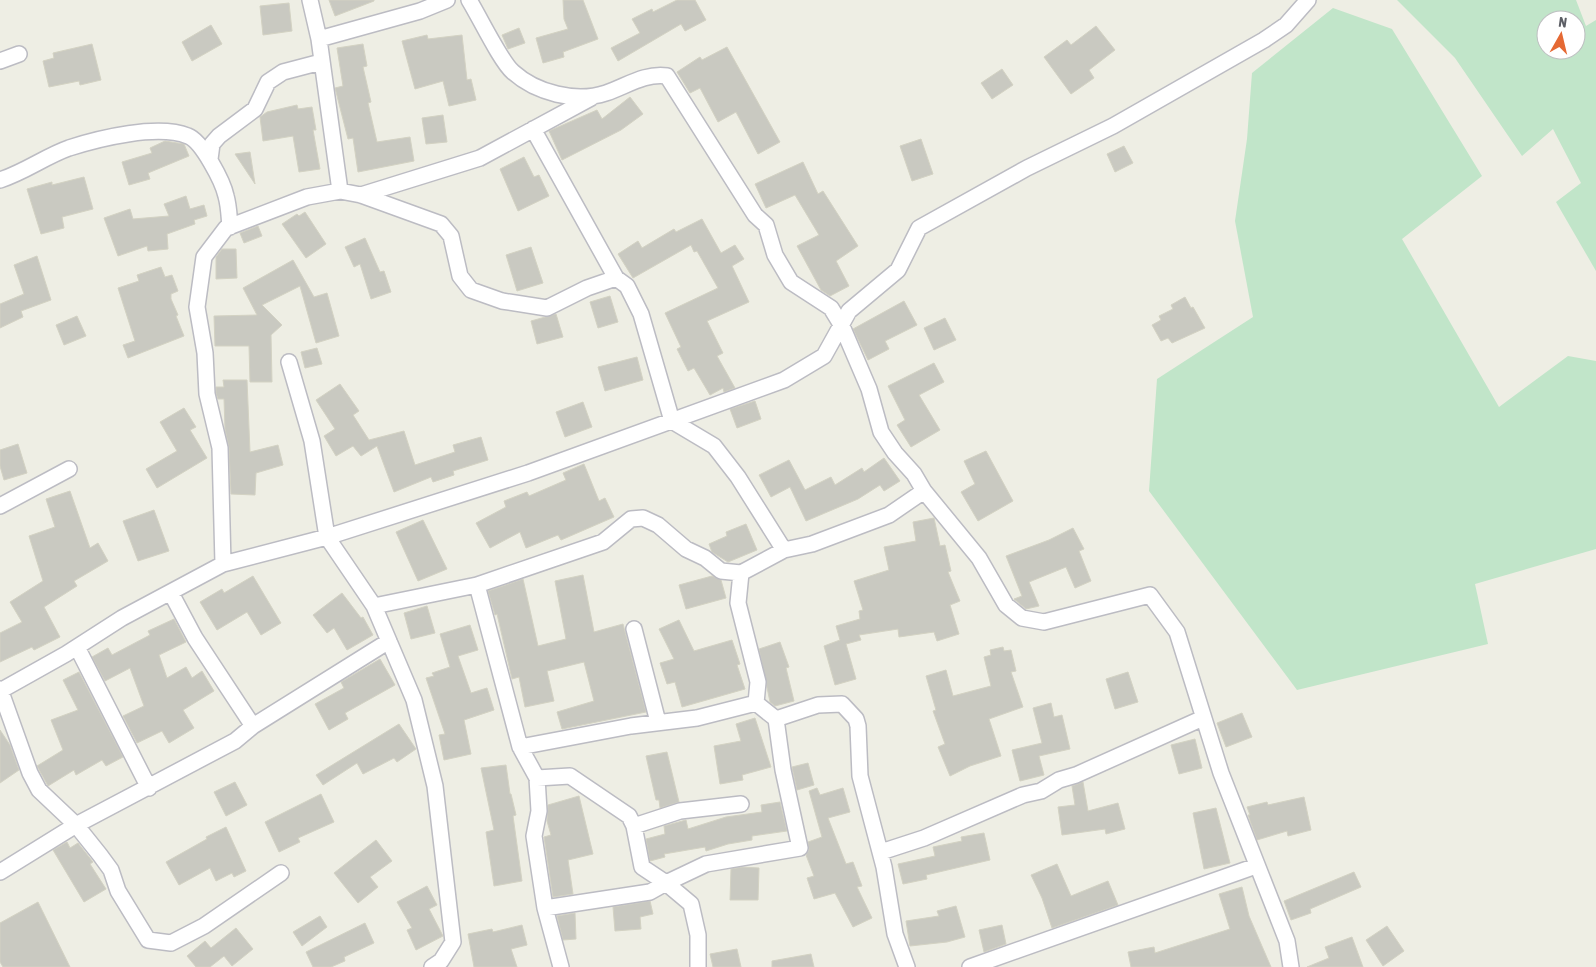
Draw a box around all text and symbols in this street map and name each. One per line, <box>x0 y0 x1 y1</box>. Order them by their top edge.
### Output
north arrow <box>1536 10 1586 60</box>
text: N <box>1558 14 1568 31</box>

